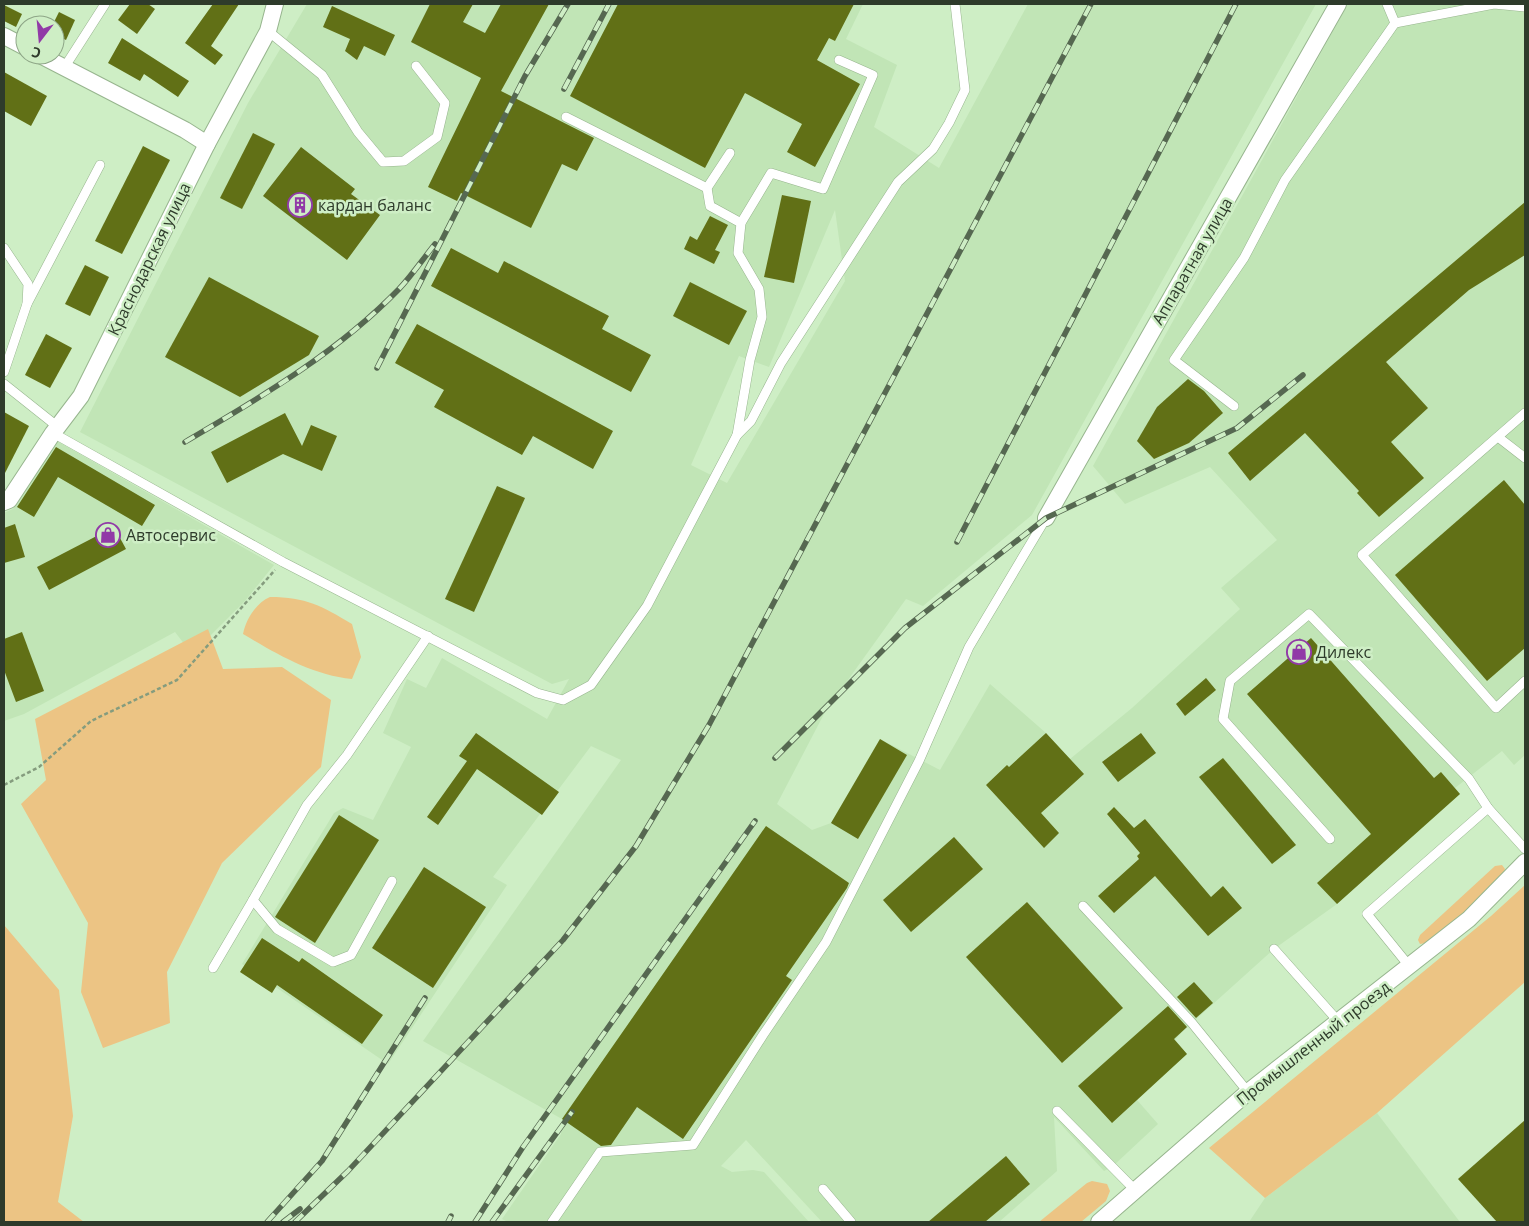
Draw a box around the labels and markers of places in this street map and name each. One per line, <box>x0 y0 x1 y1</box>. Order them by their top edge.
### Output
building icon: кардан баланс <box>287 192 313 218</box>
place label: кардан баланс <box>318 194 432 216</box>
shop icon: Автосервис <box>95 522 121 548</box>
place label: Автосервис <box>126 524 216 546</box>
shop icon: Дилекс <box>1286 639 1312 665</box>
place label: Дилекс <box>1316 641 1372 663</box>

